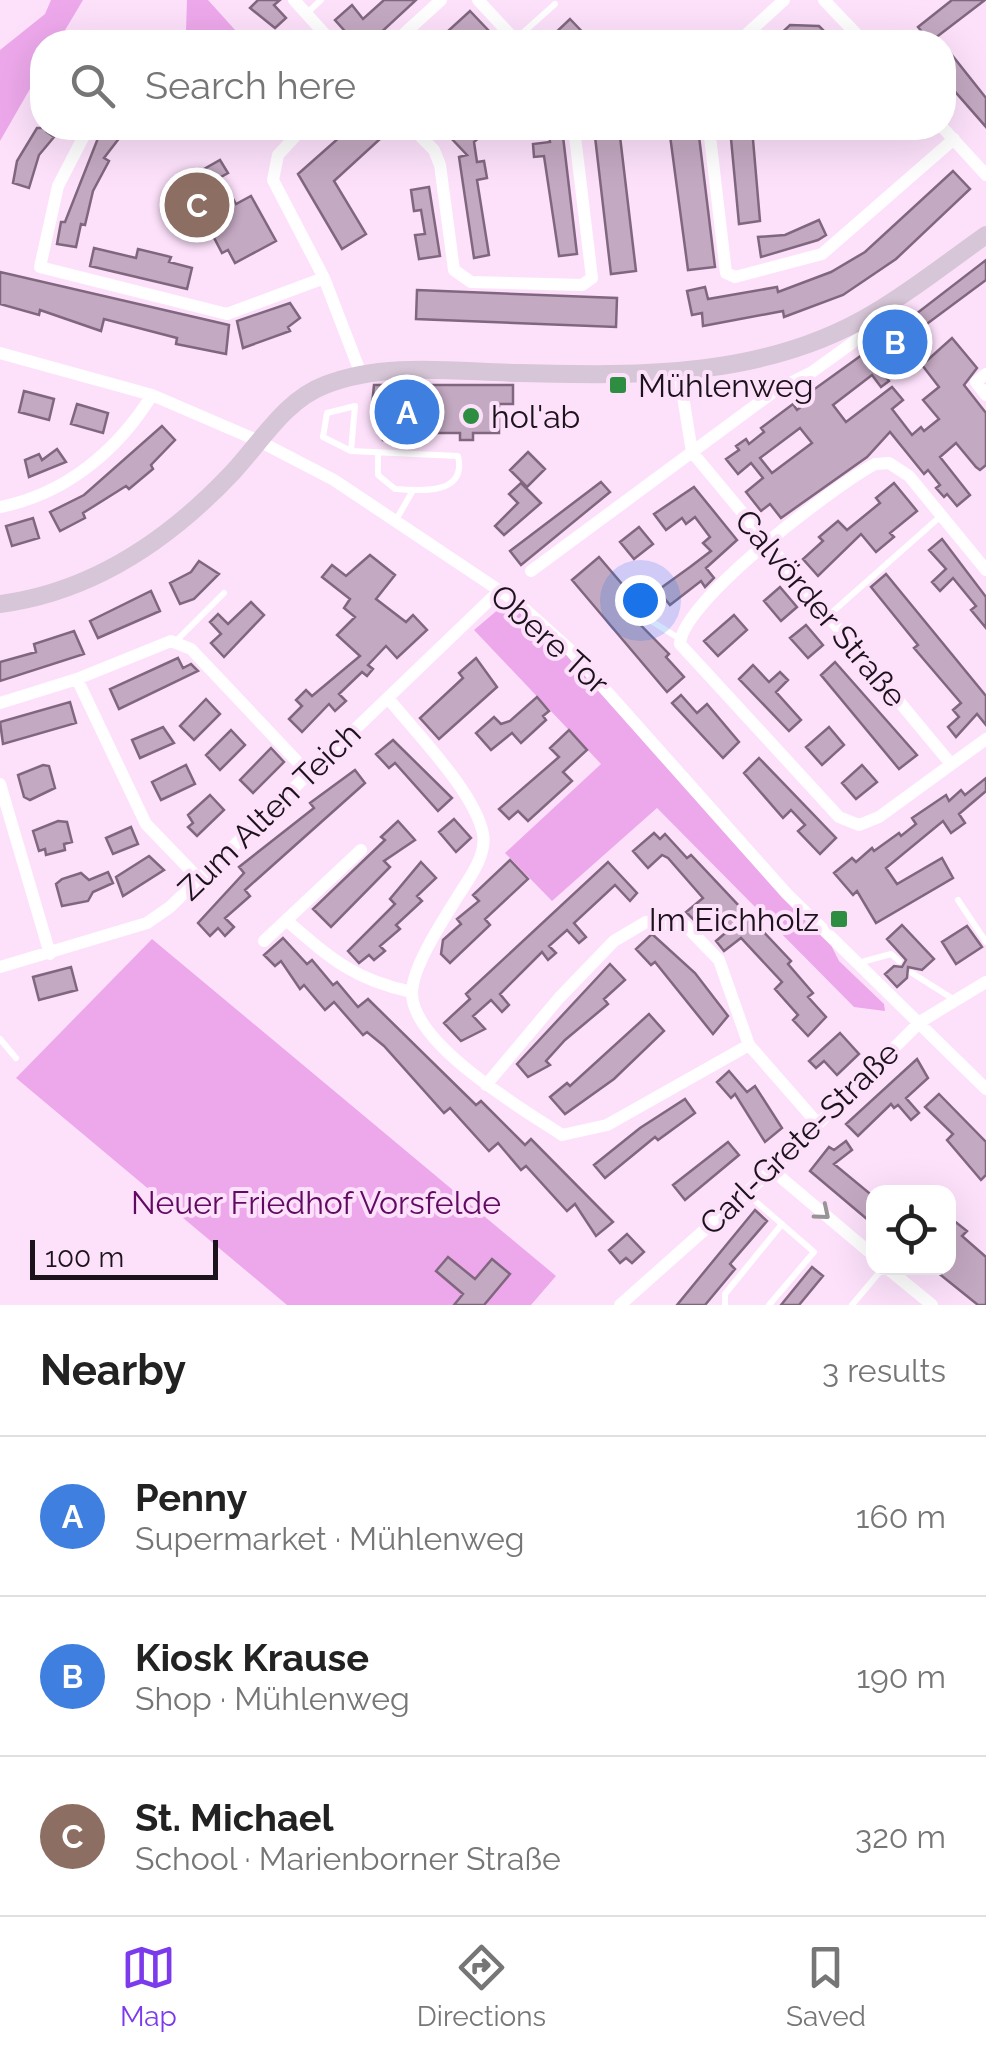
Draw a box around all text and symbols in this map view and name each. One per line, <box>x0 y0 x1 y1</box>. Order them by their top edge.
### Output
search box <box>30 30 956 140</box>
icon: search <box>65 58 120 113</box>
text: Search here <box>145 63 356 108</box>
pin: C <box>164 168 230 242</box>
pin: B <box>862 304 928 380</box>
place label: Mühlenweg <box>638 367 814 404</box>
pin: A <box>374 374 440 450</box>
marker: Mühlenweg <box>607 374 629 396</box>
place label: hol'ab <box>491 398 580 435</box>
marker: hol'ab <box>460 405 482 427</box>
street label: Calvörder Straße <box>728 502 914 714</box>
your location <box>615 575 666 626</box>
street label: Obere Tor <box>484 577 616 701</box>
street label: Zum Alten Teich <box>170 715 368 907</box>
place label: Im Eichholz <box>649 901 819 938</box>
marker: Im Eichholz <box>828 908 850 930</box>
street label: Carl-Grete-Straße <box>692 1034 906 1242</box>
park label: Neuer Friedhof Vorsfelde <box>131 1184 501 1221</box>
map controls <box>866 1185 956 1275</box>
button: locate <box>866 1185 956 1275</box>
one-way arrow <box>811 1201 829 1219</box>
scale bar <box>30 1235 218 1280</box>
text: 100 m <box>45 1241 124 1274</box>
text: Nearby <box>40 1346 186 1395</box>
text: 3 results <box>822 1352 946 1389</box>
text: Penny <box>135 1475 247 1520</box>
text: A <box>62 1498 83 1535</box>
text: 160 m <box>856 1498 946 1535</box>
text: Supermarket · Mühlenweg <box>135 1520 525 1557</box>
text: Kiosk Krause <box>135 1635 369 1680</box>
text: B <box>62 1658 83 1695</box>
text: 190 m <box>856 1658 946 1695</box>
text: Shop · Mühlenweg <box>135 1680 410 1717</box>
text: St. Michael <box>135 1795 334 1840</box>
text: C <box>62 1818 83 1855</box>
text: 320 m <box>855 1818 946 1855</box>
text: School · Marienborner Straße <box>135 1840 561 1877</box>
tab: Map <box>120 1940 177 2033</box>
tab: Directions <box>417 1940 546 2033</box>
tab: Saved <box>786 1940 866 2033</box>

